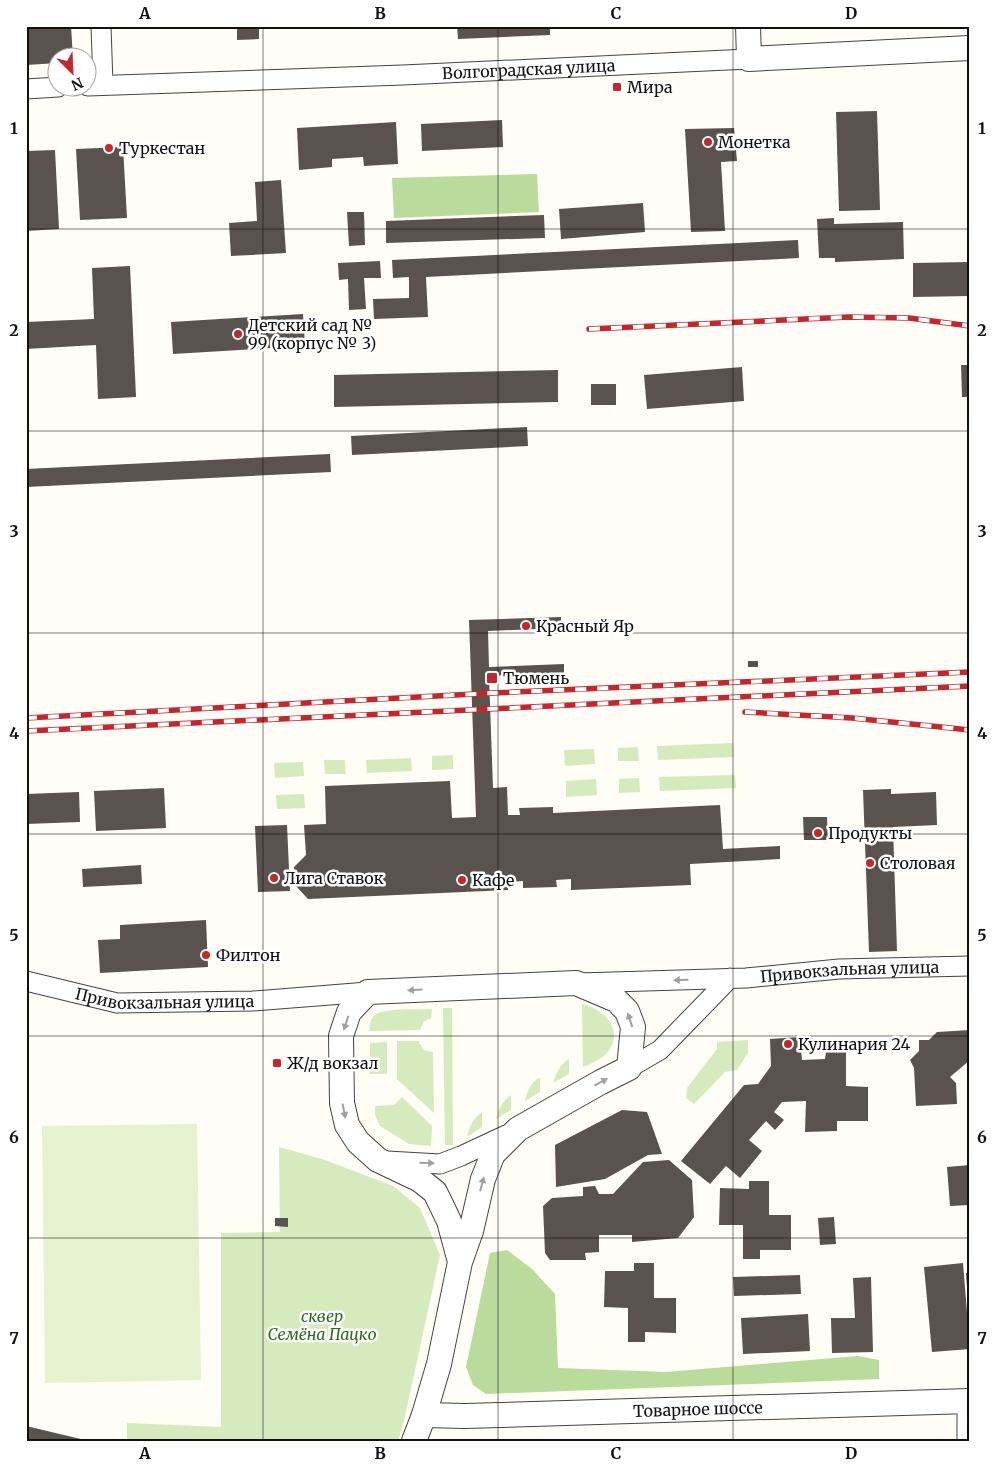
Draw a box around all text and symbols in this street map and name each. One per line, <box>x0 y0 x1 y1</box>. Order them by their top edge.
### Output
text: A <box>138 3 151 23</box>
text: B <box>374 3 386 23</box>
text: C <box>611 3 621 23</box>
text: D <box>845 3 857 23</box>
north arrow <box>48 48 98 98</box>
street label: Волгоградская улица <box>442 55 616 83</box>
text: N <box>69 73 86 94</box>
place label: Мира <box>627 77 673 97</box>
marker: Мира <box>611 81 623 93</box>
text: 1 <box>10 118 18 138</box>
text: 1 <box>978 118 986 138</box>
place label: Монетка <box>718 132 791 152</box>
marker: Монетка <box>702 136 714 148</box>
place label: Туркестан <box>119 138 205 158</box>
marker: Туркестан <box>103 142 115 154</box>
place label: Детский сад № 99 (корпус № 3) <box>248 315 376 353</box>
text: 2 <box>9 320 19 340</box>
text: 2 <box>977 320 987 340</box>
marker: Детский сад № 99 (корпус № 3) <box>232 328 244 340</box>
text: 3 <box>9 521 19 541</box>
text: 3 <box>977 521 987 541</box>
place label: Красный Яр <box>536 616 634 636</box>
marker: Красный Яр <box>520 620 532 632</box>
place label: Тюмень <box>503 668 569 688</box>
marker: Тюмень <box>485 671 499 685</box>
text: 4 <box>9 723 19 743</box>
text: 4 <box>977 723 987 743</box>
place label: Продукты <box>828 823 912 843</box>
marker: Продукты <box>812 827 824 839</box>
place label: Столовая <box>880 853 956 873</box>
marker: Столовая <box>864 857 876 869</box>
place label: Лига Ставок <box>284 868 384 888</box>
place label: Кафе <box>472 870 514 890</box>
marker: Лига Ставок <box>268 872 280 884</box>
marker: Кафе <box>456 874 468 886</box>
text: 5 <box>9 925 19 945</box>
text: 5 <box>977 925 987 945</box>
place label: Филтон <box>216 945 280 965</box>
marker: Филтон <box>200 949 212 961</box>
street label: Привокзальная улица <box>759 957 940 987</box>
one-way arrow <box>673 976 689 984</box>
street label: Привокзальная улица <box>73 983 255 1013</box>
one-way arrow <box>407 986 423 994</box>
one-way arrow <box>626 1012 634 1027</box>
one-way arrow <box>341 1016 349 1031</box>
place label: Кулинария 24 <box>798 1034 910 1054</box>
marker: Кулинария 24 <box>782 1038 794 1050</box>
place label: Ж/д вокзал <box>287 1053 379 1073</box>
marker: Ж/д вокзал <box>271 1057 283 1069</box>
one-way arrow <box>594 1078 608 1086</box>
one-way arrow <box>340 1103 348 1118</box>
text: 6 <box>9 1127 19 1147</box>
text: 6 <box>977 1127 987 1147</box>
one-way arrow <box>419 1160 435 1168</box>
one-way arrow <box>479 1176 487 1191</box>
park label: сквер Семёна Пацко <box>267 1306 377 1344</box>
text: 7 <box>9 1328 19 1348</box>
text: 7 <box>977 1328 987 1348</box>
street label: Товарное шоссе <box>633 1397 763 1421</box>
text: A <box>138 1443 151 1463</box>
text: B <box>374 1443 386 1463</box>
text: C <box>611 1443 621 1463</box>
text: D <box>845 1443 857 1463</box>

